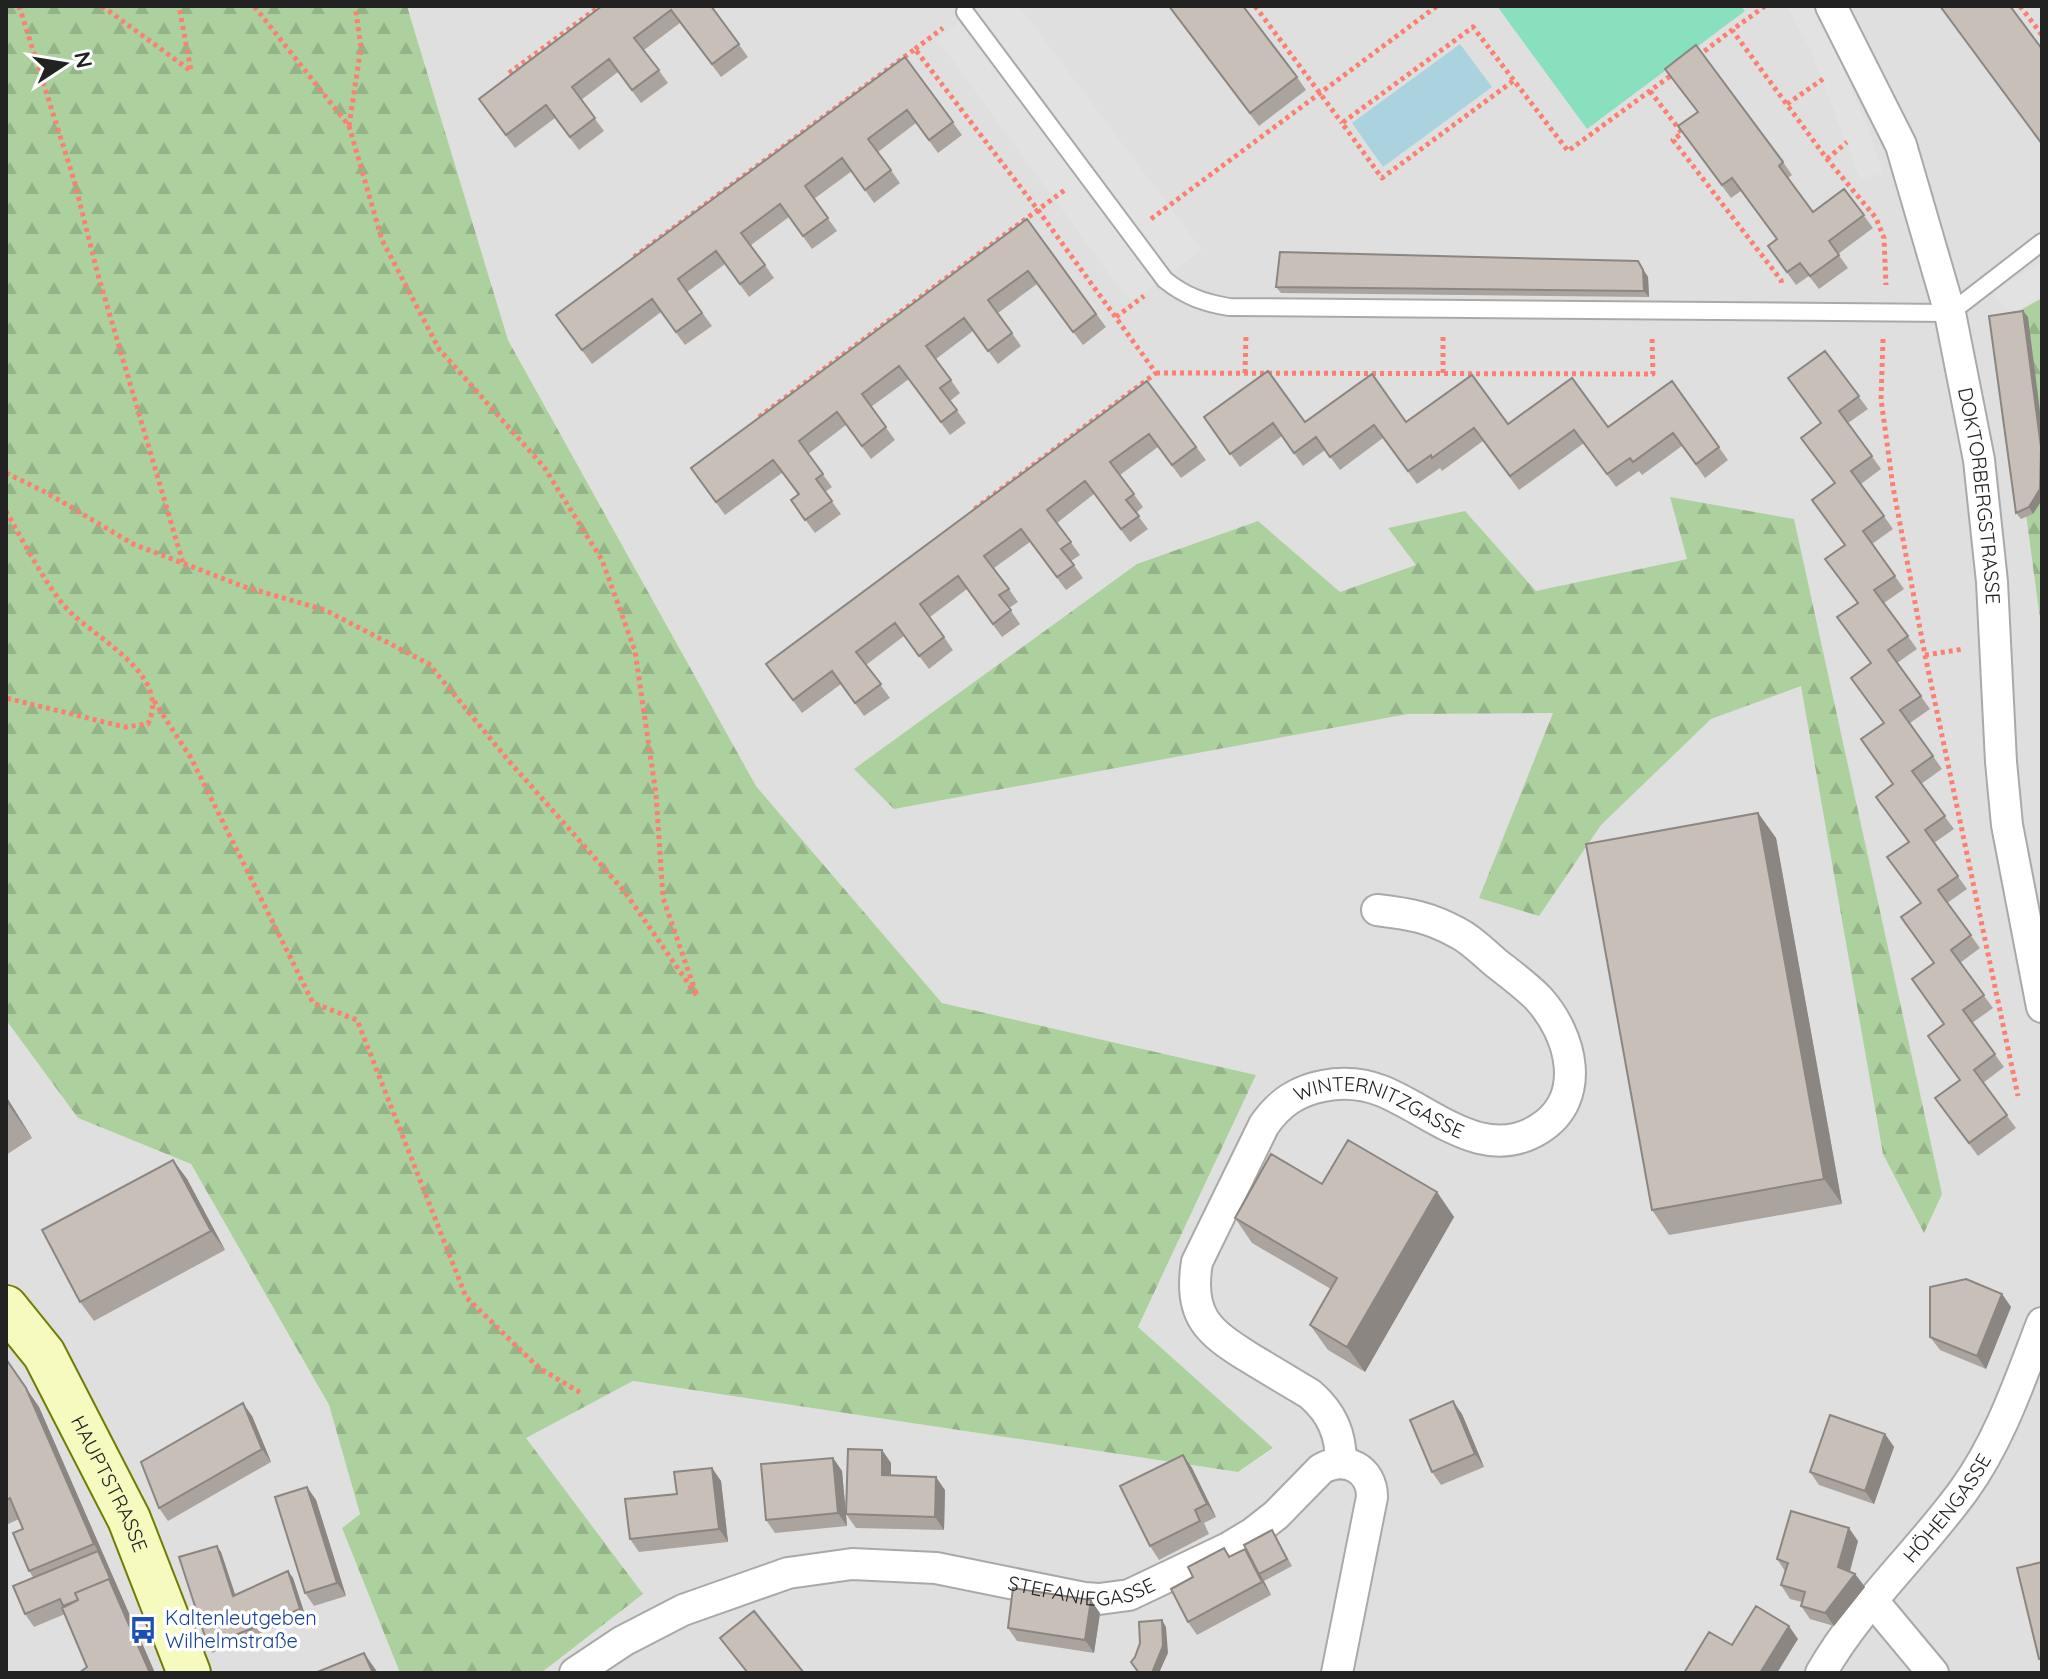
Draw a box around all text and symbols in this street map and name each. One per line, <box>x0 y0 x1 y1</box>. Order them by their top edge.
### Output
north arrow <box>24 24 104 104</box>
text: N <box>68 49 99 71</box>
street label: DOKTORBERGSTRASSE <box>1953 385 2006 605</box>
street label: WINTERNITZGASSE <box>1290 1071 1468 1144</box>
street label: HAUPTSTRASSE <box>66 1411 154 1555</box>
street label: HÖHENGASSE <box>1897 1449 1996 1567</box>
street label: STEFANIEGASSE <box>1006 1570 1159 1611</box>
place label: Kaltenleutgeben Wilhelmstraße <box>165 1605 317 1653</box>
bus stop icon: Kaltenleutgeben Wilhelmstraße <box>128 1615 158 1645</box>

